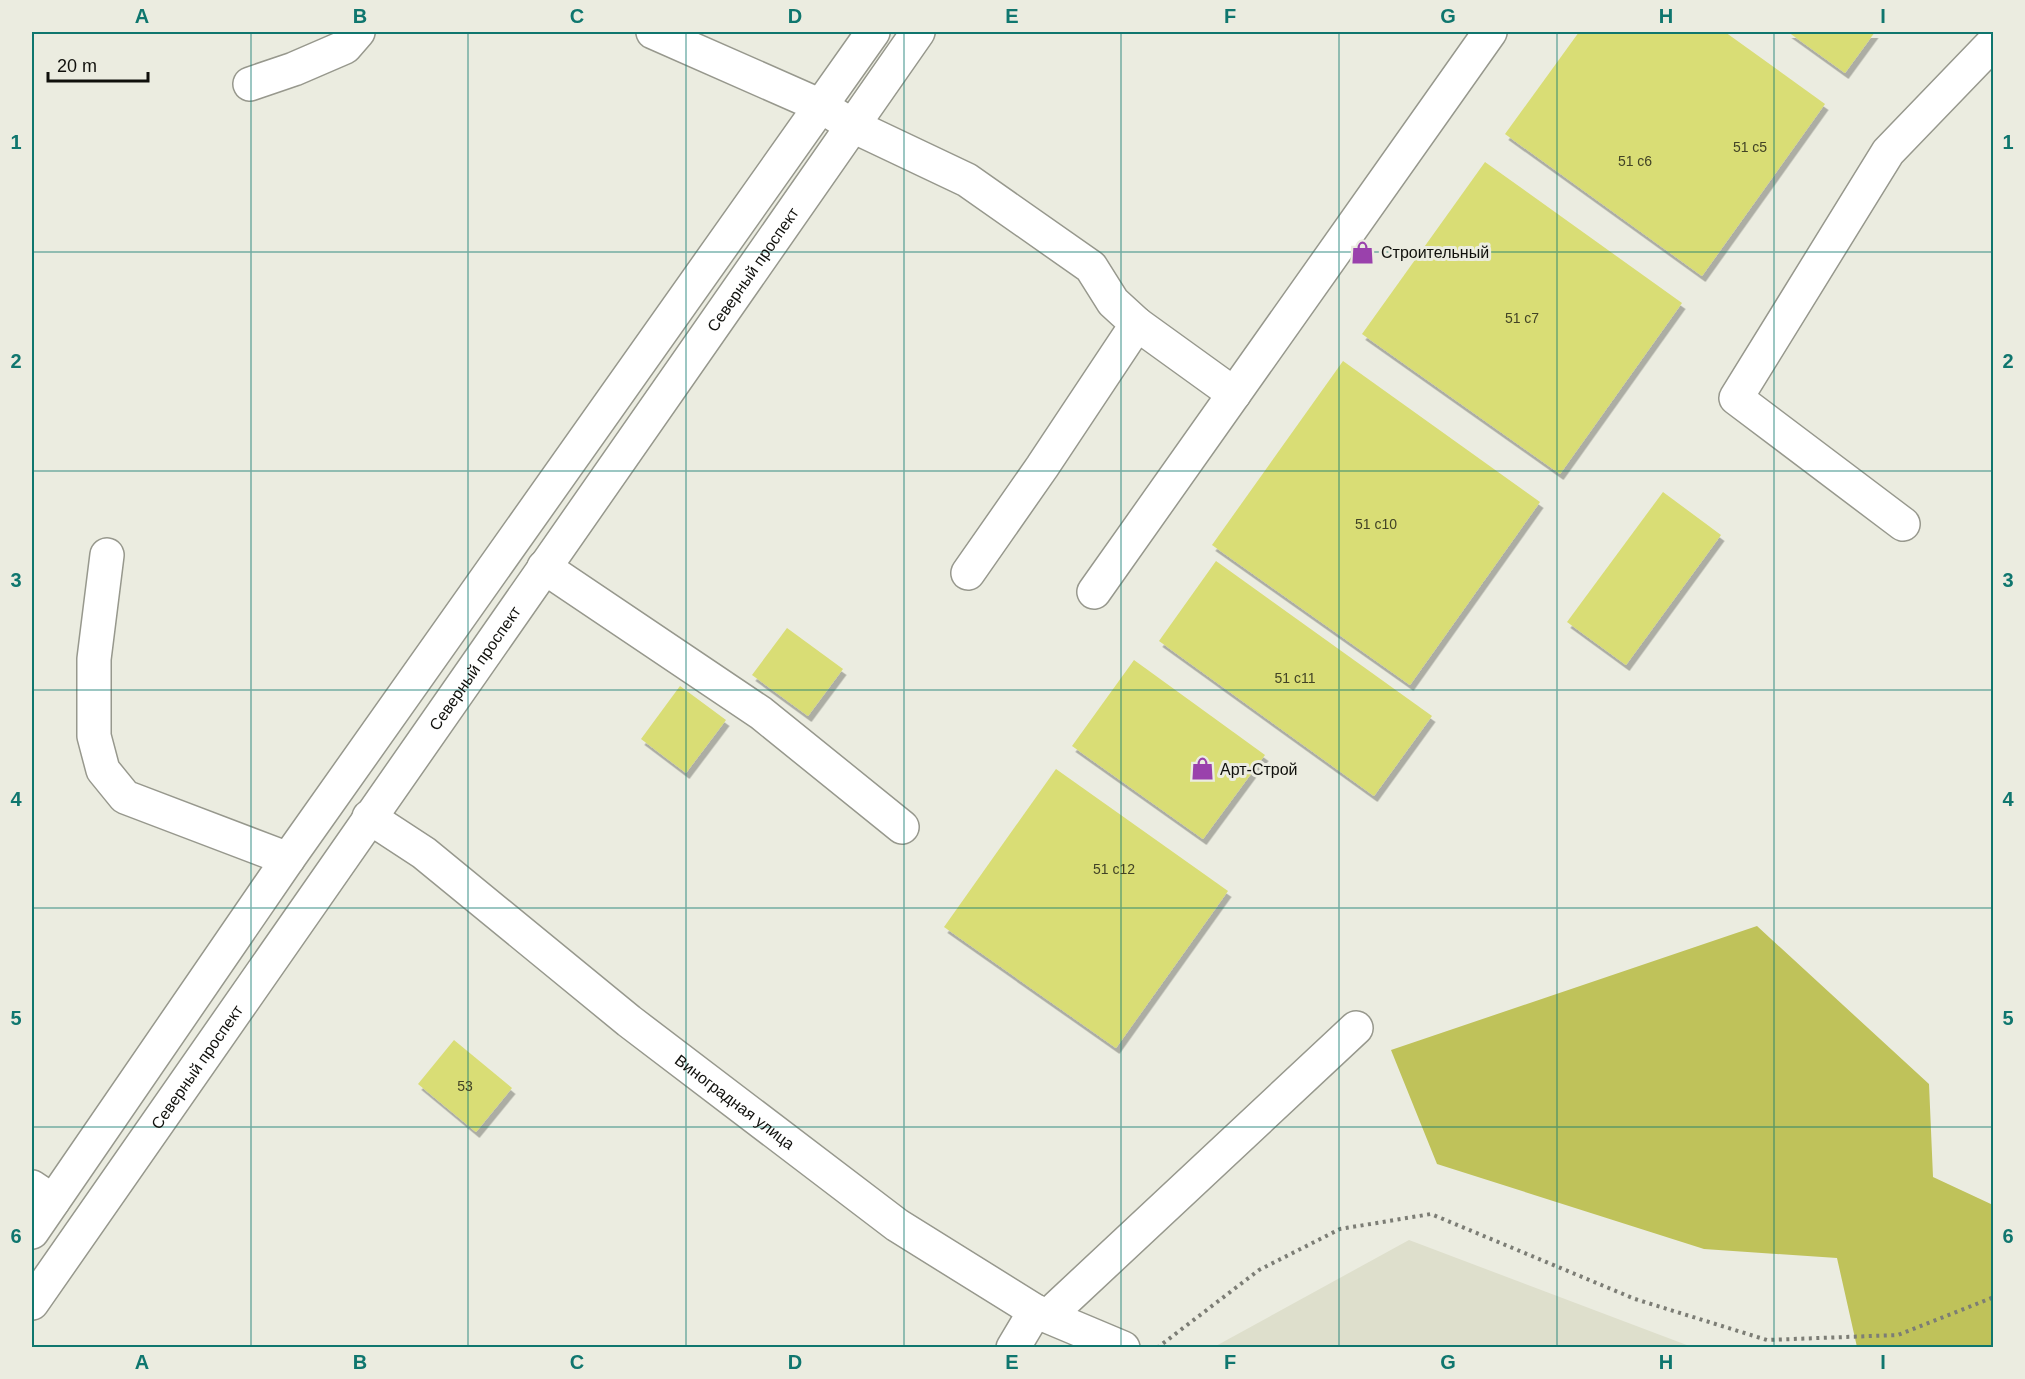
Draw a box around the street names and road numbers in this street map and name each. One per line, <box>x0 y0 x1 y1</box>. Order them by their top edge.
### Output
street label: Северный проспект <box>704 204 802 334</box>
street label: Северный проспект <box>426 602 524 733</box>
street label: Северный проспект <box>148 1001 246 1132</box>
street label: Виноградная улица <box>672 1051 798 1152</box>

